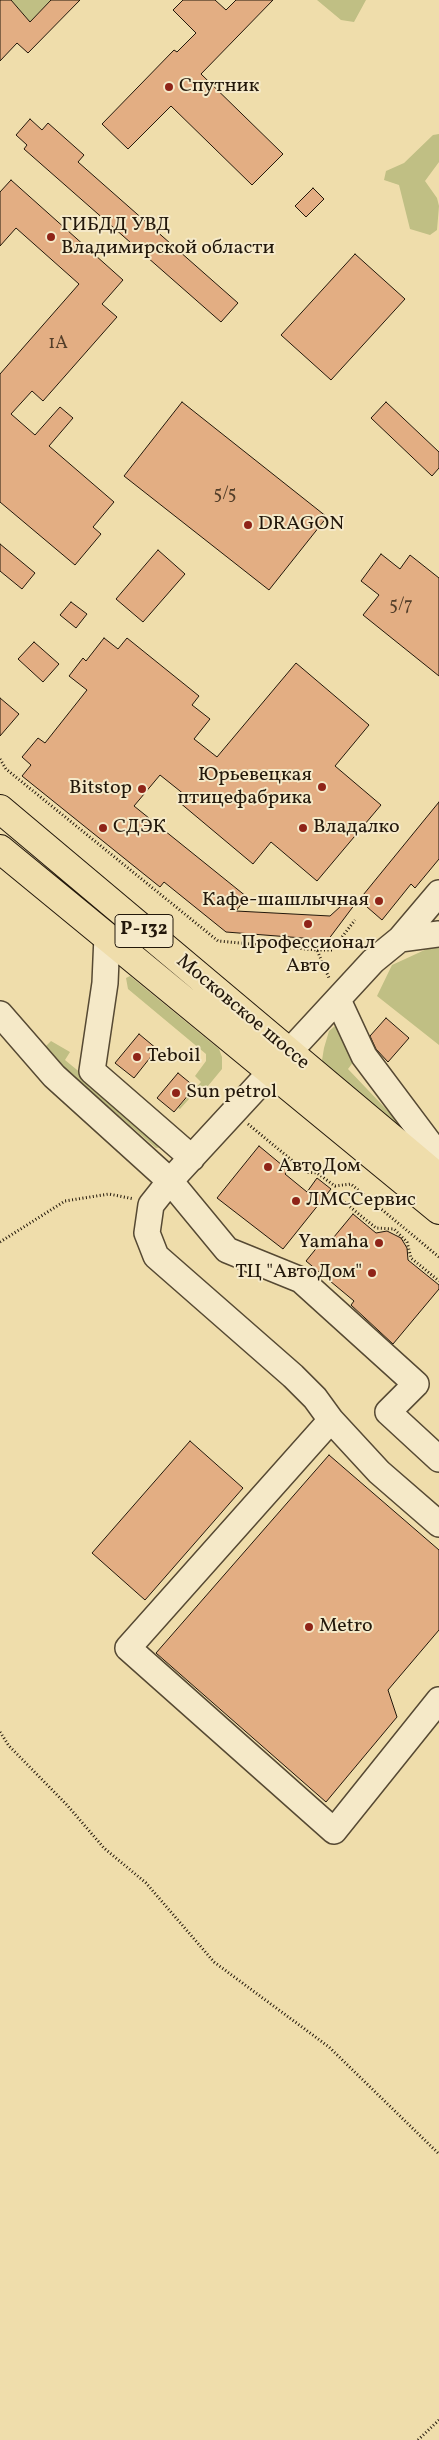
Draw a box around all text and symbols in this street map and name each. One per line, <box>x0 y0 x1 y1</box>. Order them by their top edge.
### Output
place label: Спутник <box>179 75 259 99</box>
marker: Спутник <box>163 81 175 93</box>
place label: ГИБДД УВД Владимирской области <box>61 214 275 261</box>
marker: ГИБДД УВД Владимирской области <box>45 231 57 243</box>
house number: 1А <box>48 334 68 356</box>
house number: 5/5 <box>214 485 236 507</box>
place label: DRAGON <box>258 513 344 537</box>
marker: DRAGON <box>242 519 254 531</box>
house number: 5/7 <box>389 596 413 618</box>
place label: Юрьевецкая птицефабрика <box>178 764 312 811</box>
place label: Bitstop <box>69 777 132 801</box>
marker: Юрьевецкая птицефабрика <box>316 781 328 793</box>
marker: Bitstop <box>136 783 148 795</box>
place label: СДЭК <box>113 816 166 840</box>
place label: Владалко <box>313 816 400 840</box>
marker: СДЭК <box>97 822 109 834</box>
marker: Владалко <box>297 822 309 834</box>
place label: Кафе-шашлычная <box>202 889 369 913</box>
marker: Кафе-шашлычная <box>373 895 385 907</box>
road number: Р-132 <box>115 914 173 948</box>
marker: Профессионал Авто <box>302 918 314 930</box>
place label: Профессионал Авто <box>241 932 375 979</box>
street label: Московское шоссе <box>170 950 314 1076</box>
place label: Teboil <box>147 1045 200 1069</box>
marker: Teboil <box>131 1051 143 1063</box>
place label: Sun petrol <box>186 1081 277 1105</box>
marker: Sun petrol <box>170 1087 182 1099</box>
place label: АвтоДом <box>278 1155 361 1179</box>
marker: АвтоДом <box>262 1161 274 1173</box>
place label: ЛМССервис <box>306 1189 416 1213</box>
marker: ЛМССервис <box>290 1195 302 1207</box>
place label: Yamaha <box>298 1231 369 1255</box>
marker: Yamaha <box>373 1237 385 1249</box>
place label: ТЦ "АвтоДом" <box>235 1261 362 1285</box>
marker: ТЦ "АвтоДом" <box>366 1267 378 1279</box>
place label: Metro <box>319 1615 373 1639</box>
marker: Metro <box>303 1621 315 1633</box>

